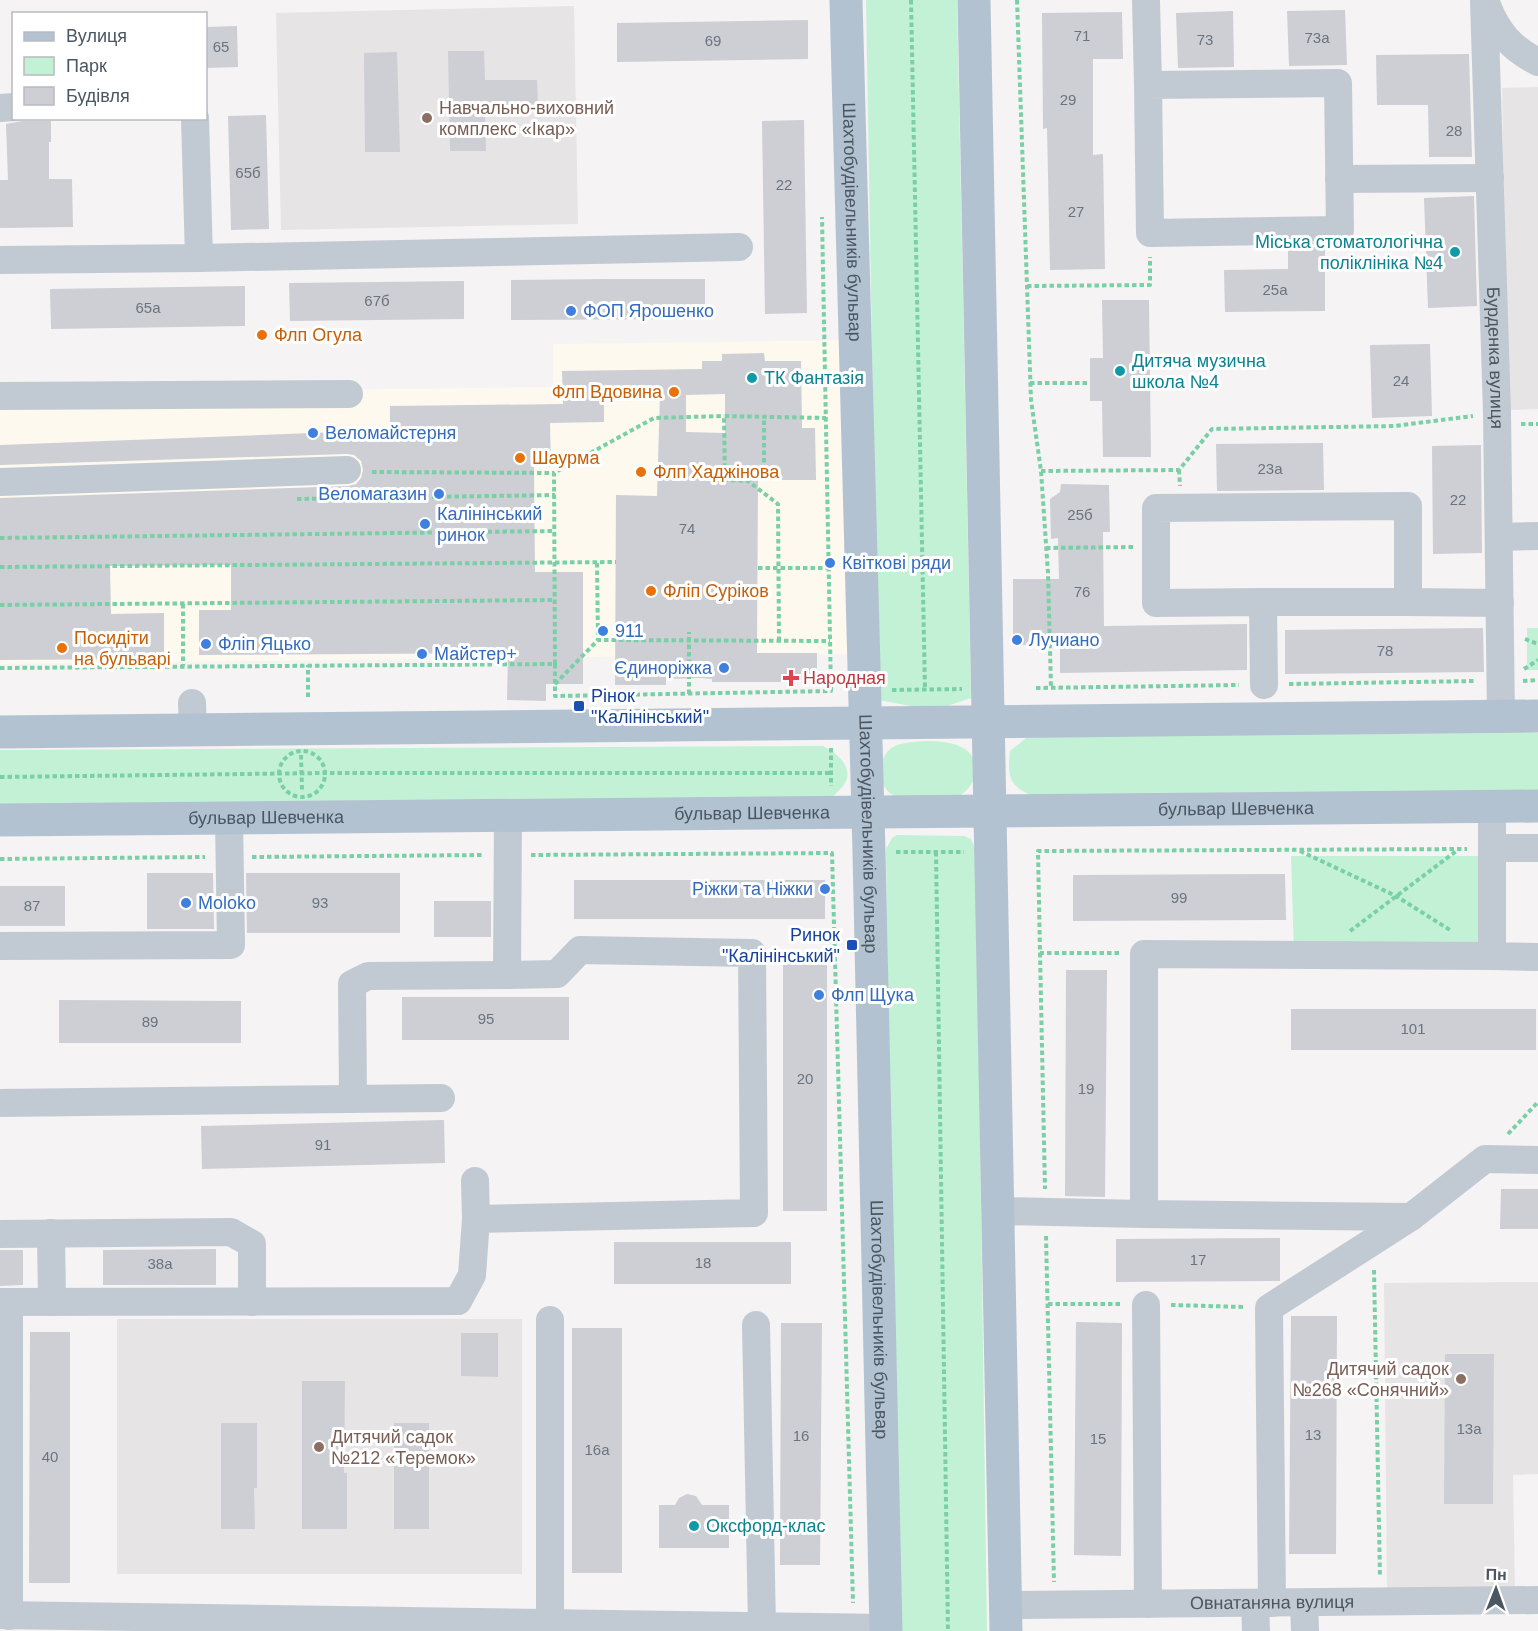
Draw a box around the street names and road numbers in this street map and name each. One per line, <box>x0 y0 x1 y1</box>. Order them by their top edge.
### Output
street label: Шахтобудівельників бульвар <box>839 102 865 342</box>
street label: Бурденка вулиця <box>1483 287 1507 429</box>
street label: Шахтобудівельників бульвар <box>855 714 881 954</box>
street label: бульвар Шевченка <box>1158 798 1315 819</box>
street label: бульвар Шевченка <box>674 802 831 824</box>
street label: бульвар Шевченка <box>188 807 345 828</box>
street label: Шахтобудівельників бульвар <box>867 1200 892 1439</box>
street label: Овнатаняна вулиця <box>1190 1592 1354 1613</box>

